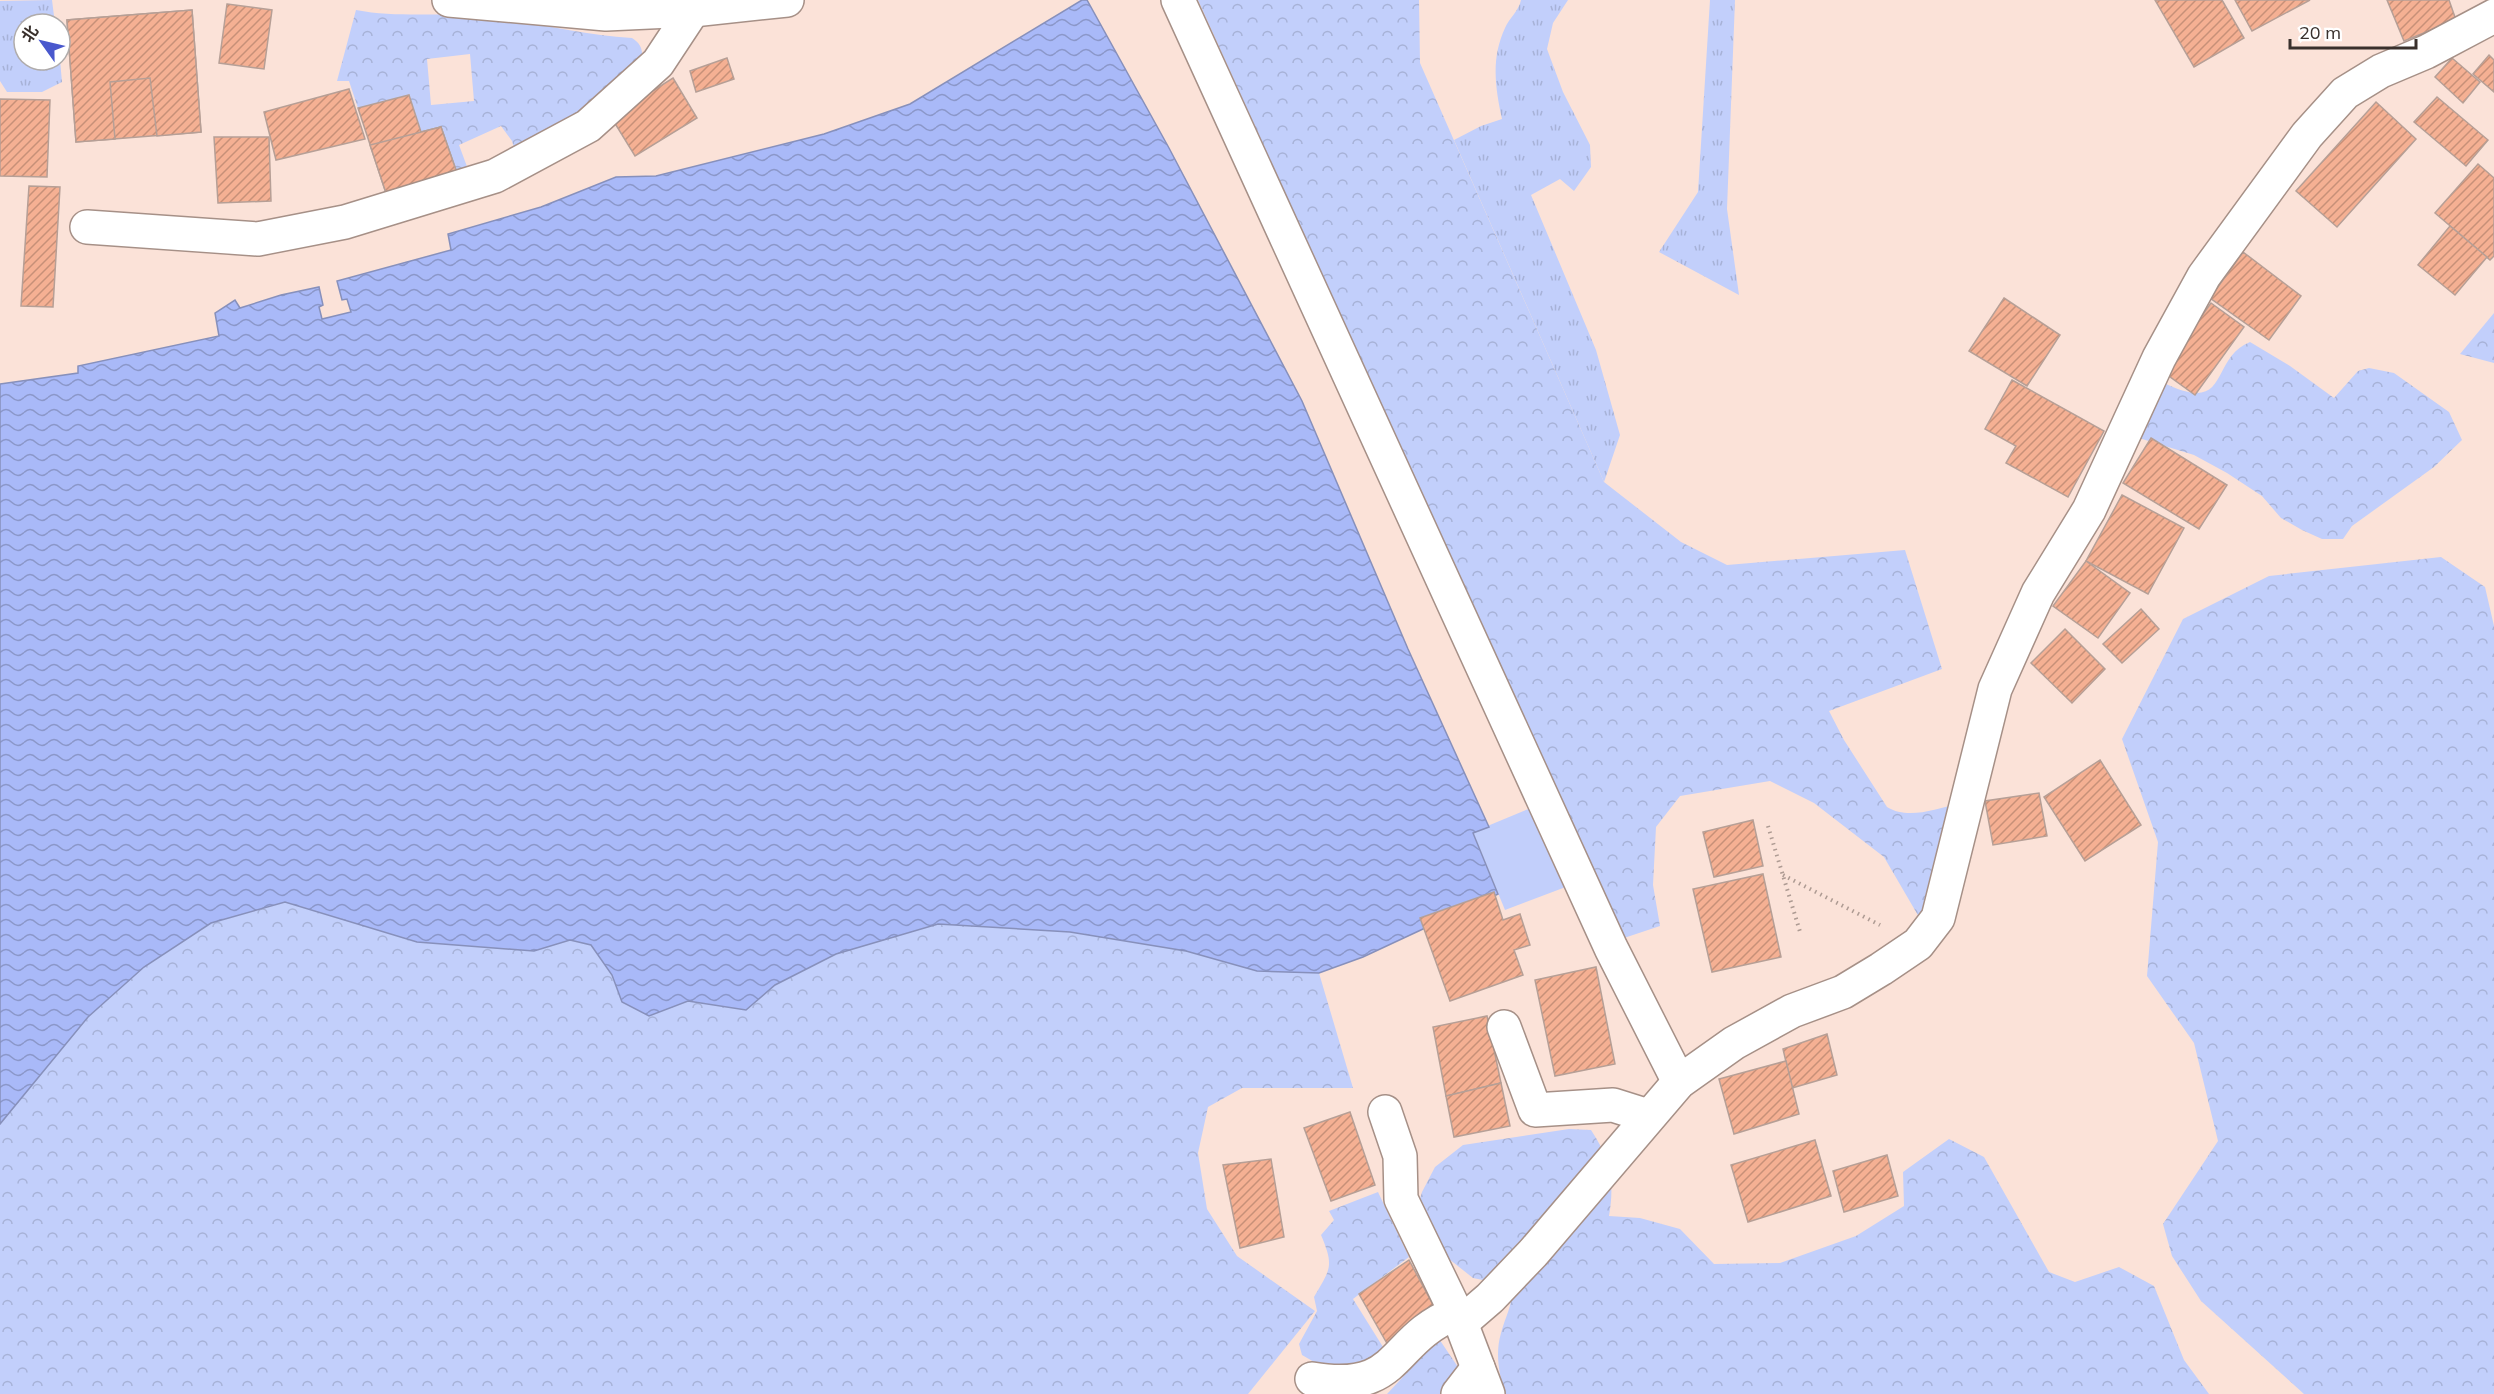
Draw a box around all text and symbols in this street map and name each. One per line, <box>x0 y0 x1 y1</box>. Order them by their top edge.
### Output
north arrow <box>12 12 72 72</box>
scale bar <box>2290 12 2416 50</box>
text: 北 <box>17 21 42 46</box>
text: 20 m <box>2299 21 2341 44</box>

